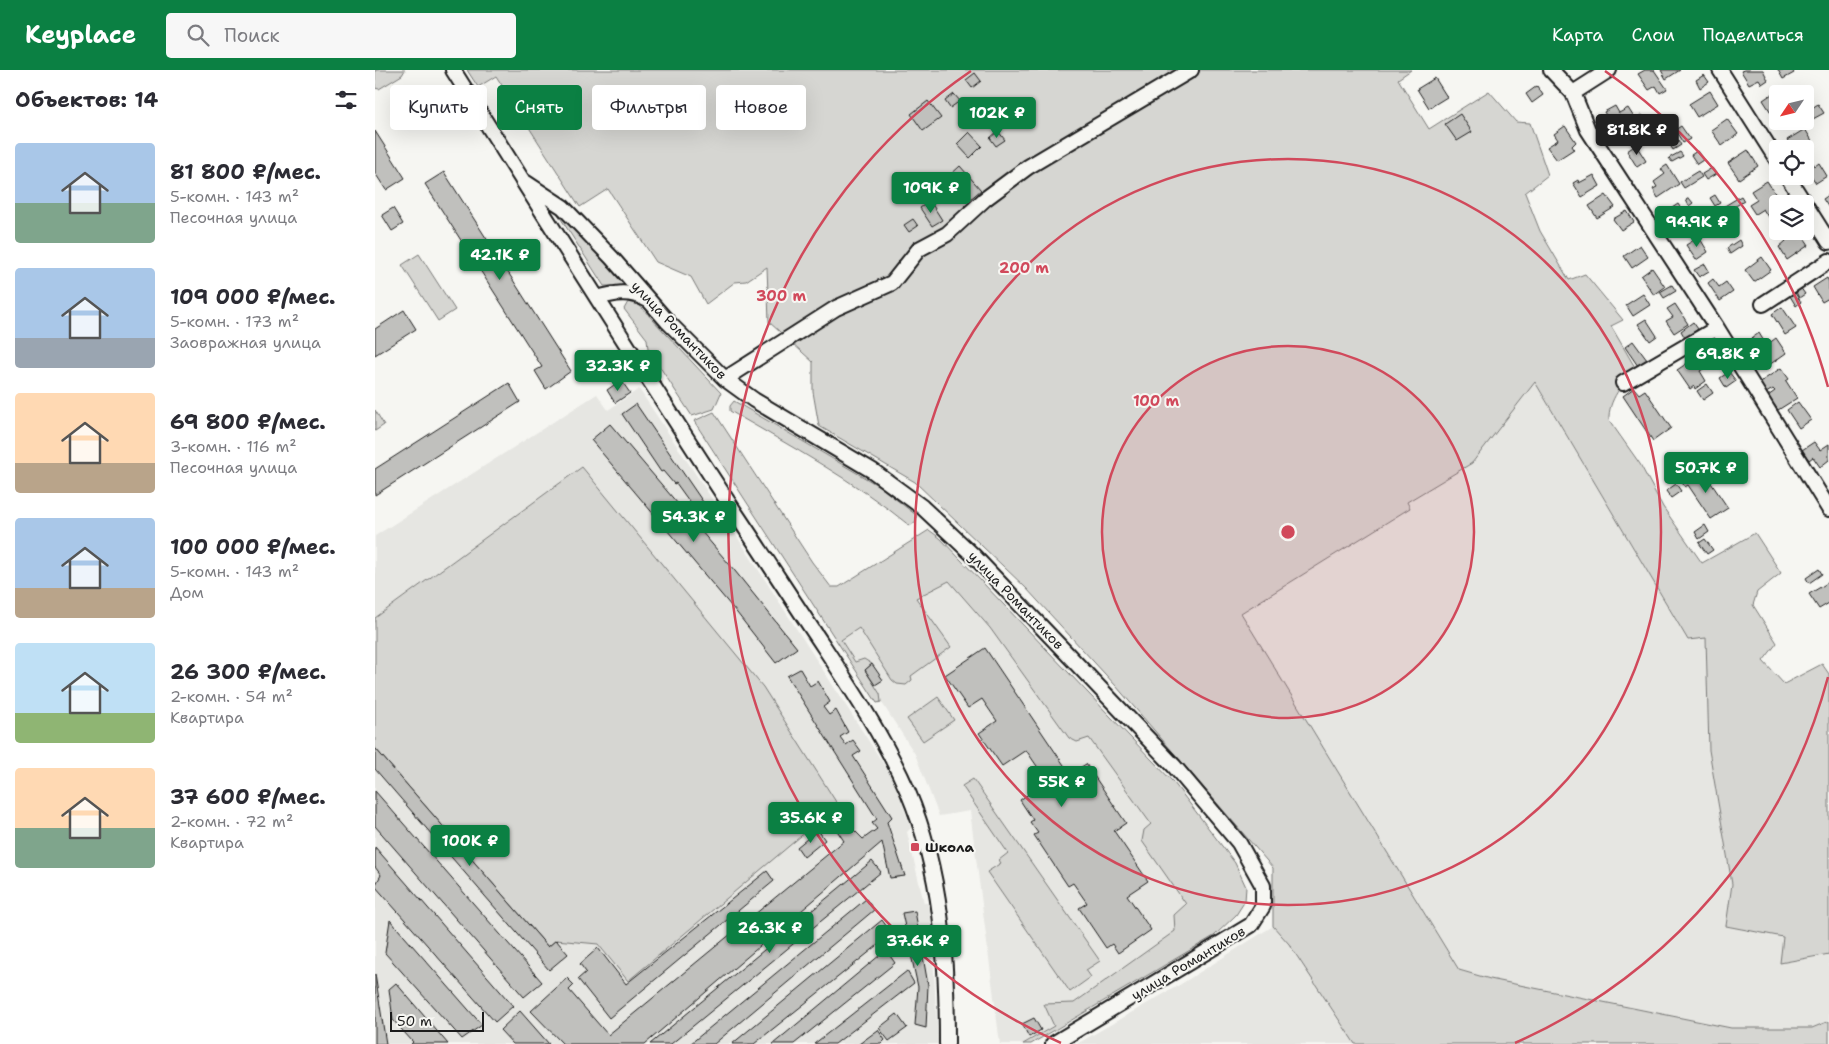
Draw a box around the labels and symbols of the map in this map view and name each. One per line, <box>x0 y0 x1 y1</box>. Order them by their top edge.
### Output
north arrow <box>1769 85 1814 130</box>
pin: 102K ₽ <box>956 97 1038 139</box>
pin: 81.8K ₽ <box>1591 114 1683 156</box>
pin: 109K ₽ <box>890 172 972 214</box>
pin: 94.9K ₽ <box>1651 206 1743 248</box>
pin: 42.1K ₽ <box>454 238 546 281</box>
text: 200 m <box>999 258 1049 278</box>
street label: улица Романтиков <box>627 277 731 383</box>
text: 300 m <box>756 286 806 306</box>
pin: 69.8K ₽ <box>1682 338 1774 380</box>
pin: 32.3K ₽ <box>572 350 664 392</box>
text: 100 m <box>1133 391 1179 411</box>
pin: 50.7K ₽ <box>1660 452 1752 494</box>
pin: 54.3K ₽ <box>648 500 740 543</box>
centre of rings <box>1279 523 1297 541</box>
street label: улица Романтиков <box>964 547 1068 653</box>
pin: 55K ₽ <box>1027 766 1097 808</box>
pin: 35.6K ₽ <box>765 802 857 844</box>
pin: 100K ₽ <box>429 824 511 867</box>
place label: Школа <box>925 838 975 856</box>
marker: Школа <box>909 841 921 853</box>
pin: 26.3K ₽ <box>724 912 816 954</box>
street label: улица Романтиков <box>1128 922 1248 1004</box>
pin: 37.6K ₽ <box>872 924 964 967</box>
scale bar <box>390 1009 484 1032</box>

